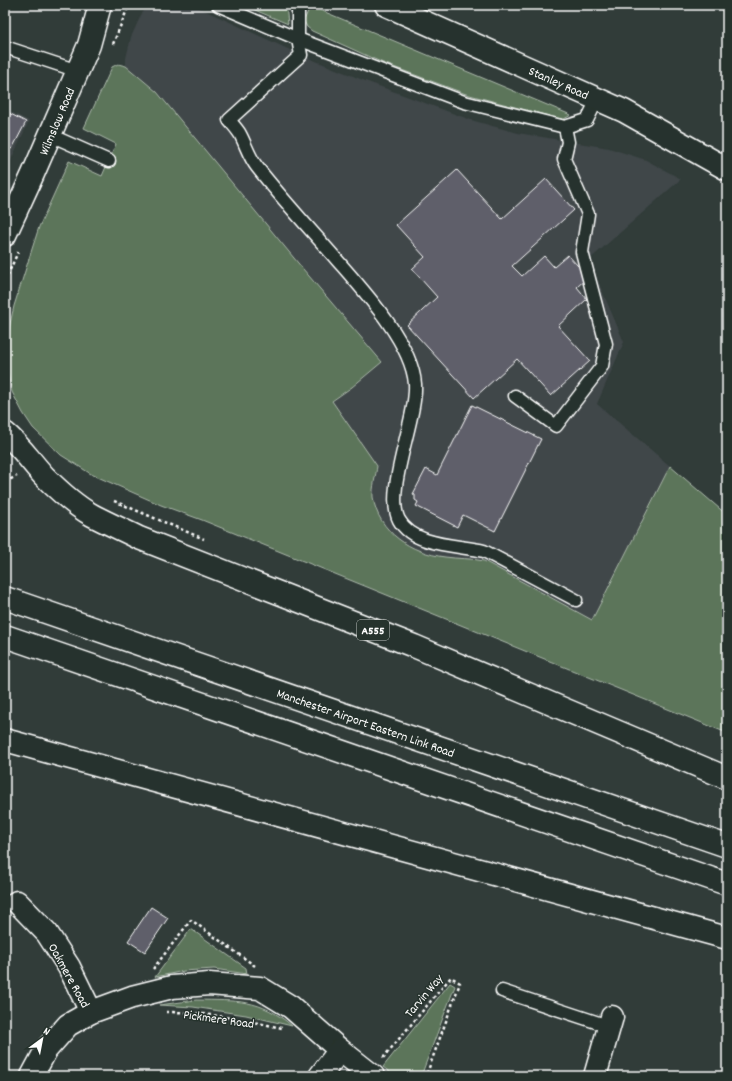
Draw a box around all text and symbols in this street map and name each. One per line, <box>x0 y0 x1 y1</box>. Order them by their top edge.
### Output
street label: Stanley Road <box>525 63 591 106</box>
street label: Wilmslow Road <box>36 85 81 159</box>
road number: A555 <box>357 620 389 640</box>
street label: Manchester Airport Eastern Link Road <box>274 685 457 764</box>
street label: Oakmere Road <box>42 940 93 1012</box>
street label: Tarvin Way <box>401 970 449 1023</box>
street label: Pickmere Road <box>182 1006 255 1035</box>
north arrow <box>22 1019 62 1059</box>
text: N <box>40 1024 53 1041</box>

